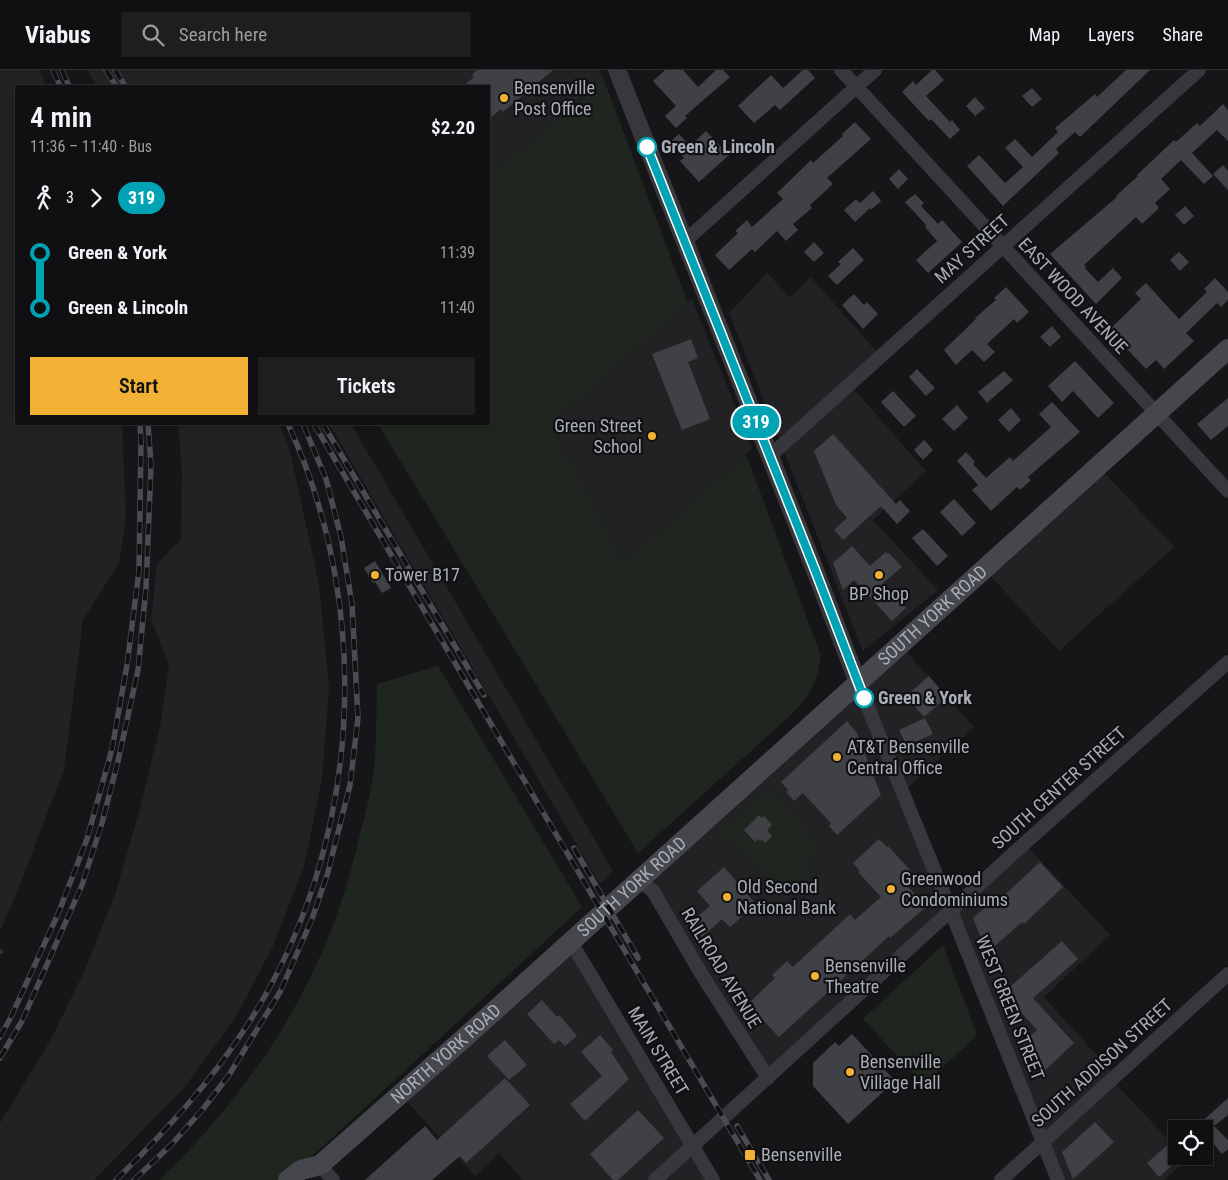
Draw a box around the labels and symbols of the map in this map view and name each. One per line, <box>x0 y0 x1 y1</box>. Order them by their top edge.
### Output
place label: Bensenville Post Office <box>514 77 595 119</box>
marker: Bensenville Post Office <box>498 92 510 104</box>
place label: Green & Lincoln <box>661 136 775 157</box>
marker: Green & Lincoln <box>637 137 657 157</box>
street label: MAY STREET <box>930 210 1013 287</box>
street label: EAST WOOD AVENUE <box>1014 233 1132 358</box>
line badge: 319 <box>727 406 785 438</box>
place label: Green Street School <box>554 415 642 457</box>
marker: Green Street School <box>646 430 658 442</box>
street label: SOUTH YORK ROAD <box>873 561 991 670</box>
place label: Tower B17 <box>385 564 460 585</box>
marker: Tower B17 <box>369 569 381 581</box>
marker: BP Shop <box>873 569 885 581</box>
place label: BP Shop <box>849 583 909 604</box>
place label: Green & York <box>878 687 972 708</box>
marker: Green & York <box>854 688 874 708</box>
street label: SOUTH CENTER STREET <box>987 722 1130 853</box>
place label: AT&T Bensenville Central Office <box>847 736 969 778</box>
marker: AT&T Bensenville Central Office <box>831 751 843 763</box>
street label: SOUTH YORK ROAD <box>573 832 690 941</box>
place label: Greenwood Condominiums <box>901 868 1008 910</box>
place label: Old Second National Bank <box>737 876 836 918</box>
marker: Greenwood Condominiums <box>885 883 897 895</box>
marker: Old Second National Bank <box>721 891 733 903</box>
street label: RAILROAD AVENUE <box>677 904 766 1032</box>
street label: WEST GREEN STREET <box>972 932 1049 1083</box>
place label: Bensenville Theatre <box>825 955 906 997</box>
marker: Bensenville Theatre <box>809 970 821 982</box>
street label: SOUTH ADDISON STREET <box>1027 994 1176 1131</box>
street label: NORTH YORK ROAD <box>386 999 505 1108</box>
street label: MAIN STREET <box>624 1003 693 1099</box>
place label: Bensenville Village Hall <box>860 1051 941 1093</box>
marker: Bensenville Village Hall <box>844 1066 856 1078</box>
place label: Bensenville <box>761 1144 842 1165</box>
marker: Bensenville <box>743 1148 757 1162</box>

